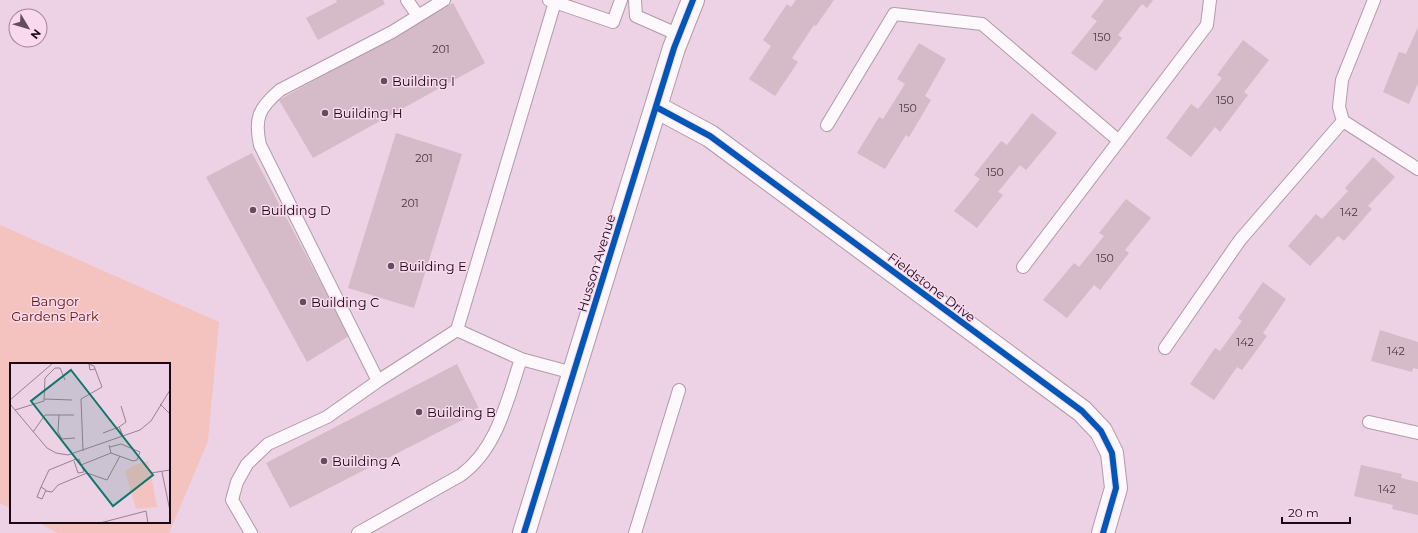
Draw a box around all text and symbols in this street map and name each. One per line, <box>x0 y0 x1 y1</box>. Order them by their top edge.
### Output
north arrow <box>8 8 48 48</box>
text: N <box>28 26 44 42</box>
house number: 150 <box>1093 30 1111 44</box>
house number: 201 <box>432 42 450 56</box>
place label: Building I <box>392 73 455 89</box>
marker: Building I <box>379 76 389 86</box>
house number: 150 <box>1216 93 1234 107</box>
house number: 150 <box>899 101 917 115</box>
place label: Building H <box>333 105 403 121</box>
marker: Building H <box>320 108 330 118</box>
house number: 201 <box>415 151 433 165</box>
house number: 150 <box>986 165 1004 179</box>
house number: 201 <box>401 196 419 210</box>
place label: Building D <box>261 202 331 218</box>
marker: Building D <box>248 205 258 215</box>
house number: 142 <box>1340 205 1358 219</box>
street label: Husson Avenue <box>574 212 619 314</box>
street label: Fieldstone Drive <box>885 249 979 325</box>
house number: 150 <box>1096 251 1114 265</box>
place label: Building E <box>399 258 467 274</box>
marker: Building E <box>386 261 396 271</box>
park label: Bangor Gardens Park <box>11 293 99 324</box>
place label: Building C <box>311 294 379 310</box>
marker: Building C <box>298 297 308 307</box>
house number: 142 <box>1236 335 1254 349</box>
house number: 142 <box>1387 344 1405 358</box>
inset map <box>10 363 170 523</box>
place label: Building B <box>427 404 496 420</box>
marker: Building B <box>414 407 424 417</box>
place label: Building A <box>332 453 401 469</box>
marker: Building A <box>319 456 329 466</box>
house number: 142 <box>1378 482 1396 496</box>
scale bar <box>1282 499 1350 525</box>
text: 20 m <box>1288 505 1319 520</box>

